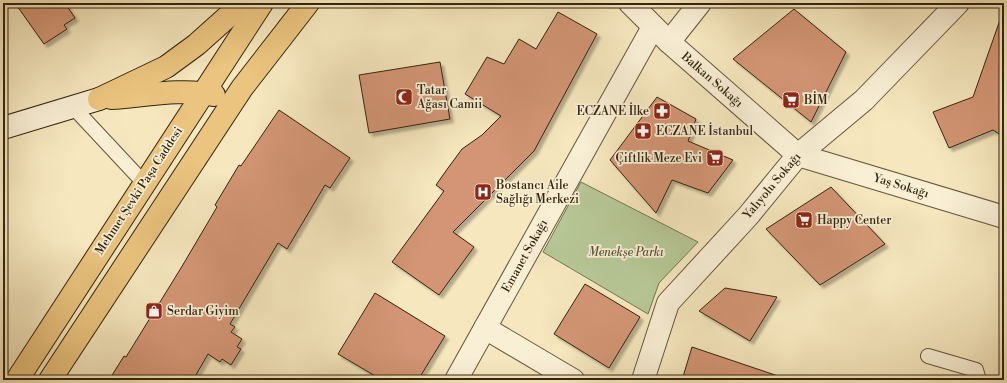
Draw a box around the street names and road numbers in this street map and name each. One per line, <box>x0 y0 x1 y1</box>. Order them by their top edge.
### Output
street label: Balkan Sokağı <box>677 48 746 111</box>
street label: Mehmet Şevki Paşa Caddesi <box>92 124 186 258</box>
street label: Yalıyolu Sokağı <box>739 150 804 223</box>
street label: Yaş Sokağı <box>870 170 931 202</box>
street label: Emanet Sokağı <box>499 217 551 295</box>

